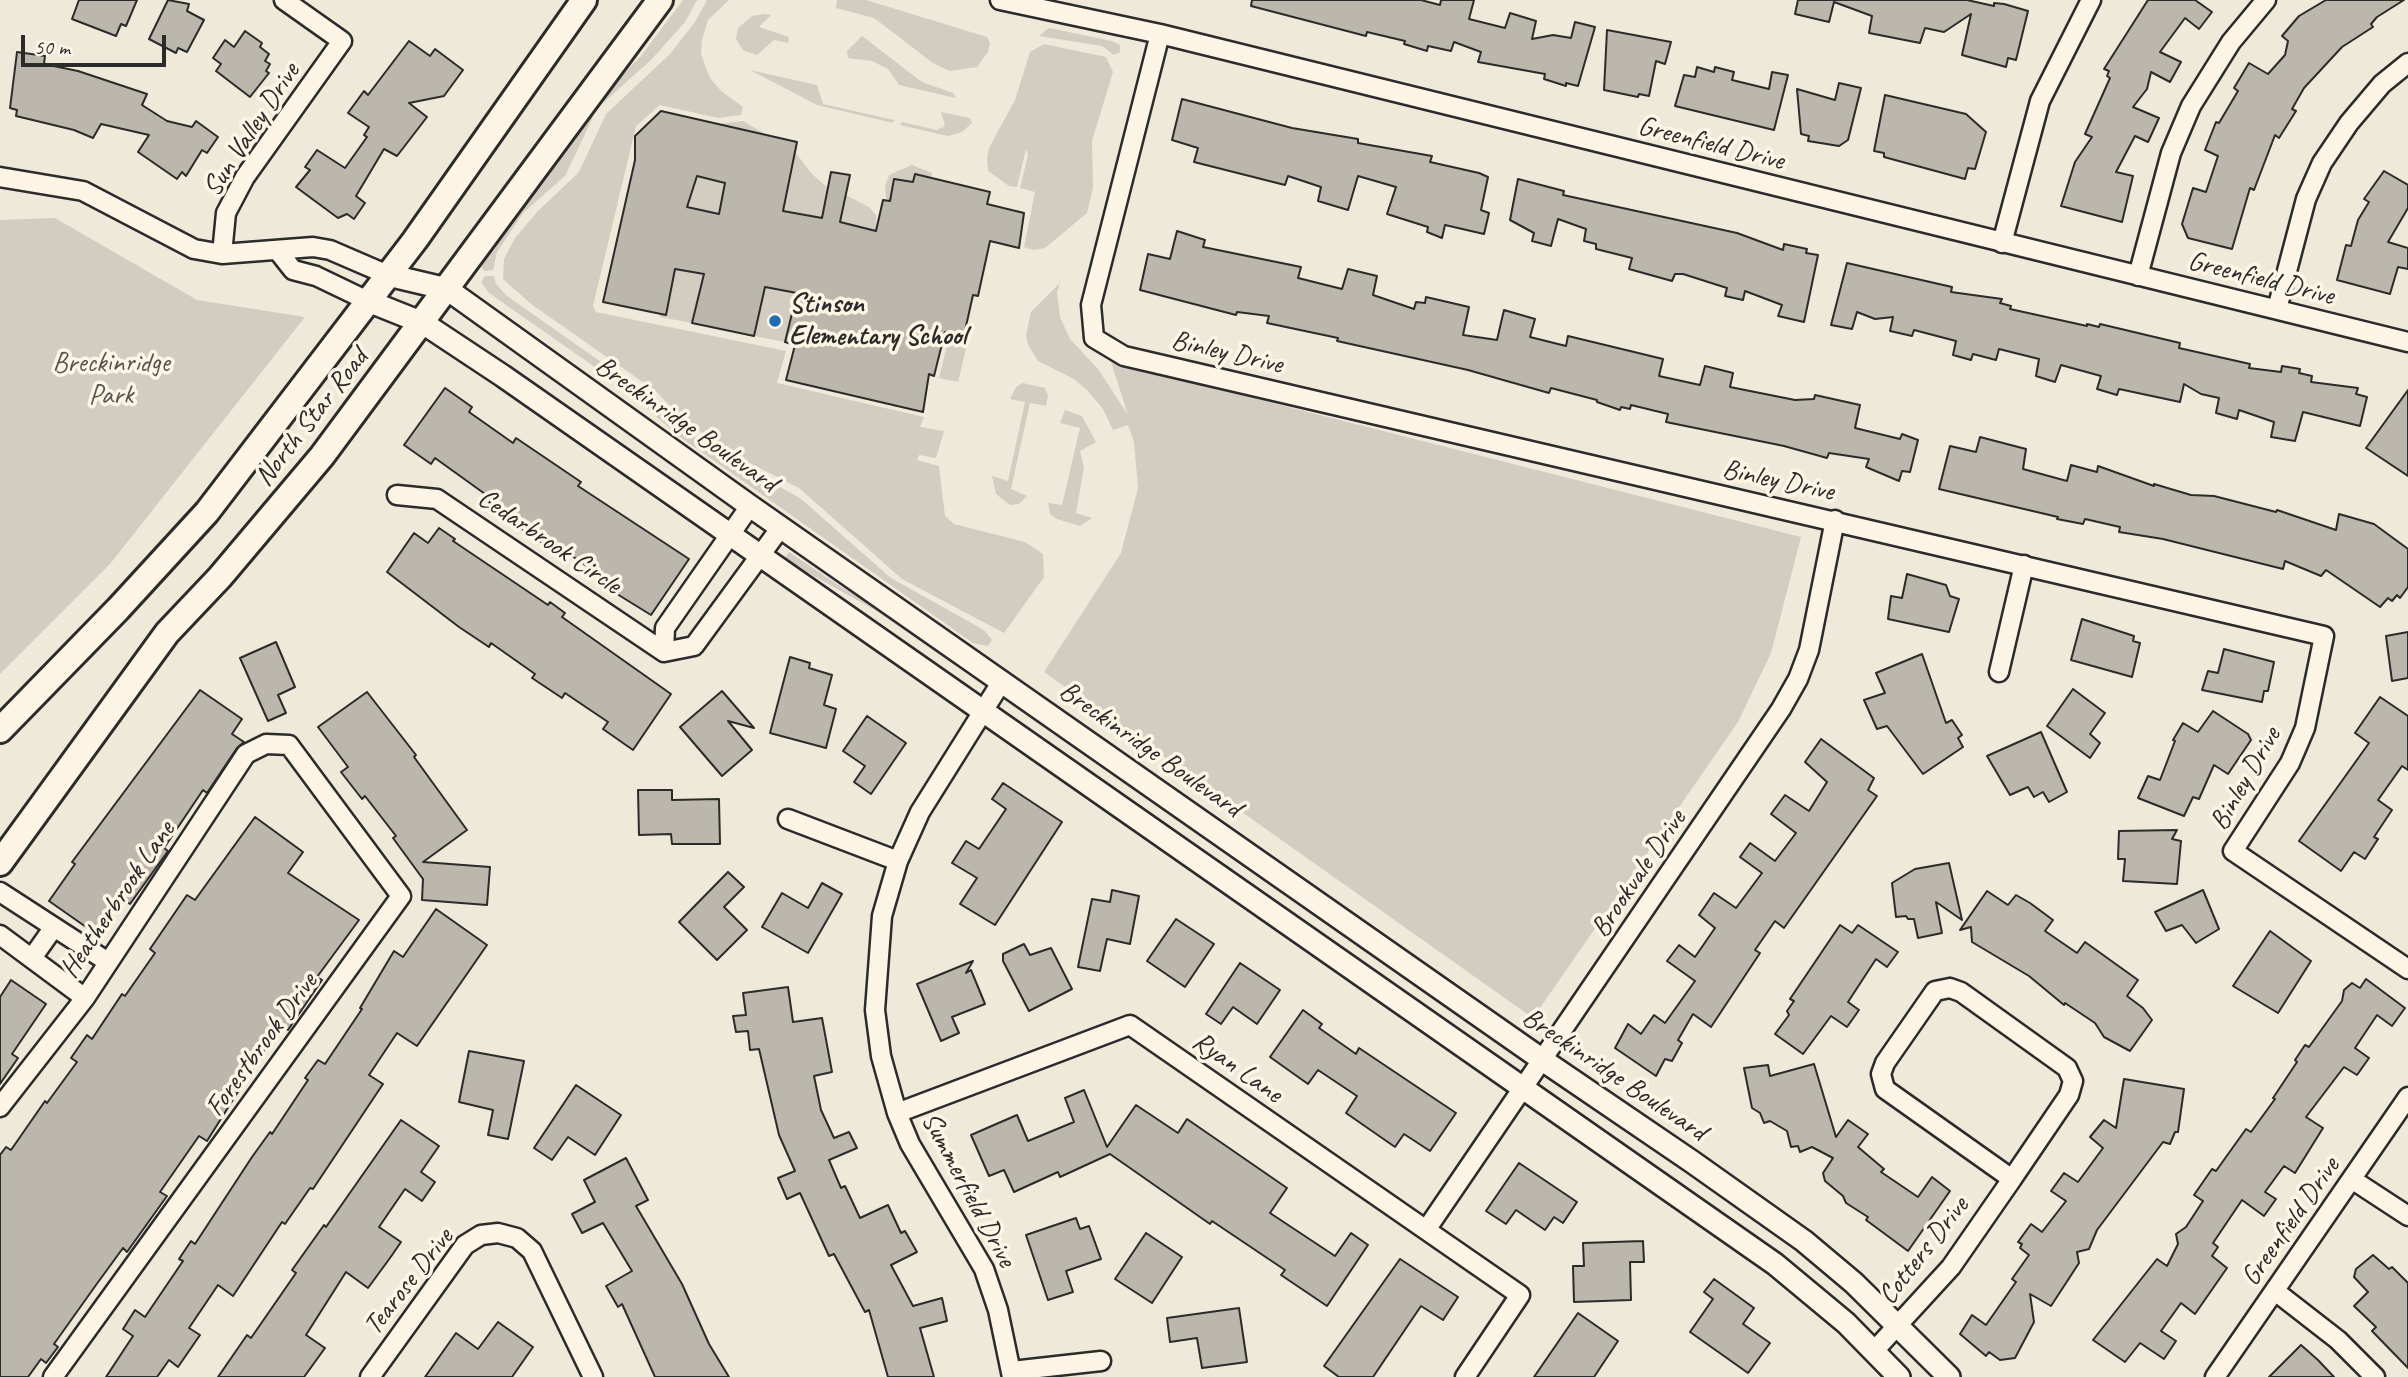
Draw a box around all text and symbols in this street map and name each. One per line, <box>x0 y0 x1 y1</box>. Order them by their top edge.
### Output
scale bar <box>24 21 170 65</box>
text: 50 m <box>34 34 70 60</box>
street label: Sun Valley Drive <box>196 57 308 203</box>
street label: Greenfield Drive <box>1635 110 1787 178</box>
street label: Greenfield Drive <box>2185 245 2337 313</box>
place label: Stinson Elementary School <box>789 288 967 354</box>
marker: Stinson Elementary School <box>767 313 783 329</box>
street label: Binley Drive <box>1168 324 1286 382</box>
street label: North Star Road <box>248 343 376 493</box>
park label: Breckinridge Park <box>53 347 169 413</box>
street label: Breckinridge Boulevard <box>588 350 784 500</box>
street label: Binley Drive <box>1719 453 1837 509</box>
street label: Cedarbrook Circle <box>471 482 627 602</box>
street label: Breckinridge Boulevard <box>1052 675 1248 825</box>
street label: Binley Drive <box>2203 722 2289 836</box>
street label: Brookvale Drive <box>1584 804 1694 944</box>
street label: Heatherbrook Lane <box>53 815 183 985</box>
street label: Forestbrook Drive <box>199 967 325 1123</box>
street label: Breckinridge Boulevard <box>1515 1001 1713 1149</box>
street label: Ryan Lane <box>1186 1025 1288 1111</box>
street label: Summerfield Drive <box>913 1107 1023 1273</box>
street label: Greenfield Drive <box>2234 1151 2348 1293</box>
street label: Cotters Drive <box>1872 1190 1976 1312</box>
street label: Tearose Drive <box>357 1222 461 1342</box>

